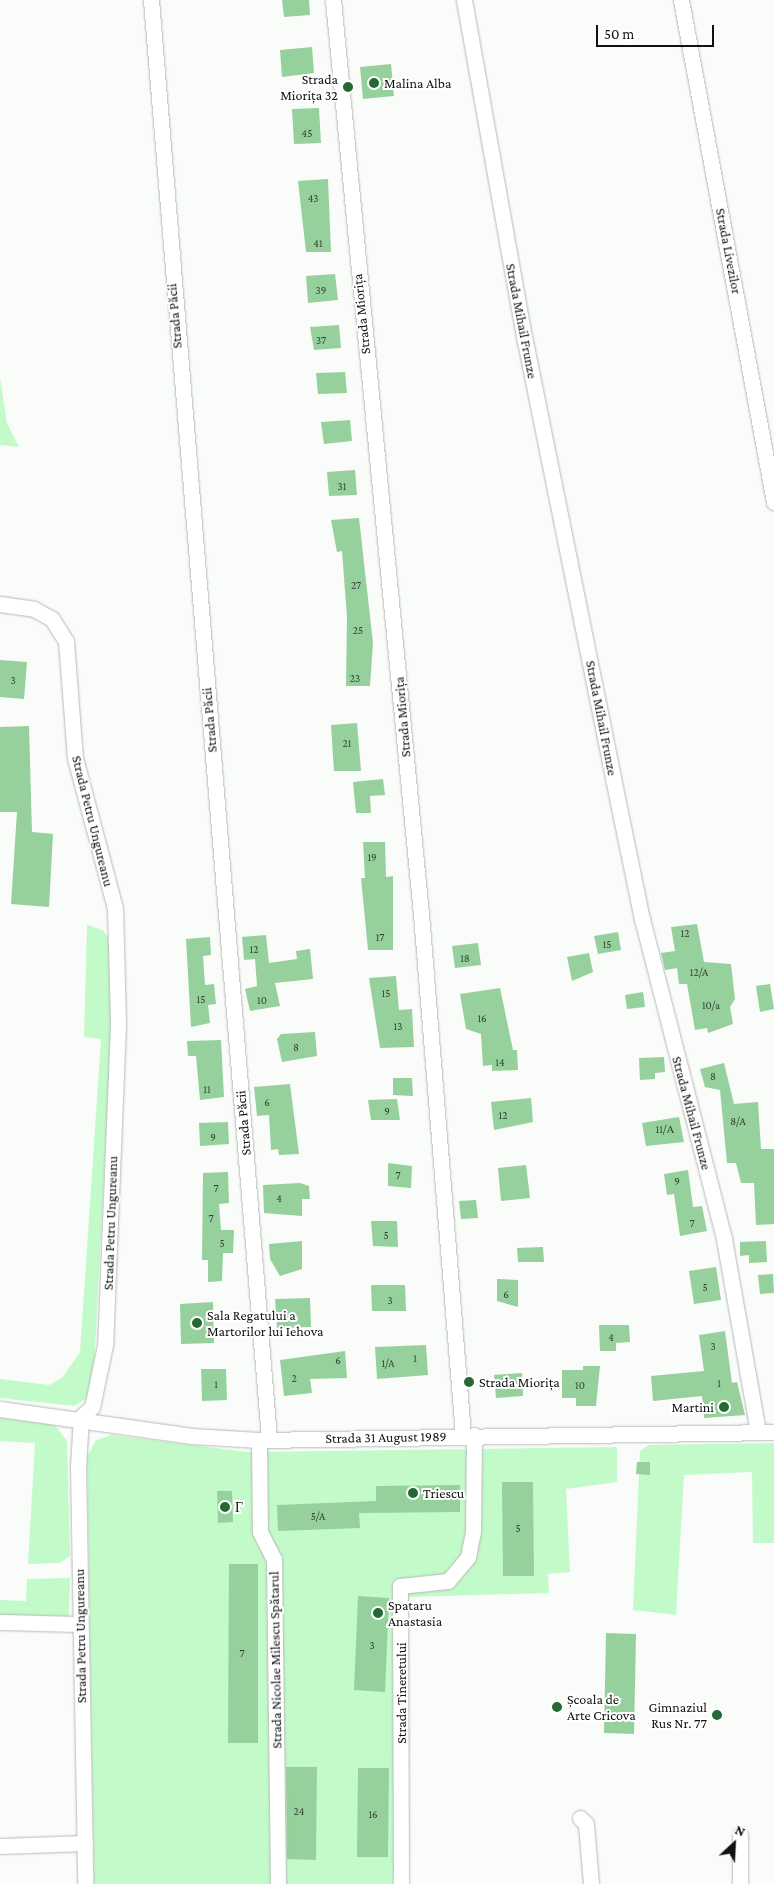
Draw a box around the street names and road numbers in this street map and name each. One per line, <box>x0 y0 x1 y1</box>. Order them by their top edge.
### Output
street label: Strada Livezilor <box>712 207 746 295</box>
street label: Strada Mihail Frunze <box>503 262 541 380</box>
street label: Strada Miorița <box>348 273 374 355</box>
street label: Strada Păcii <box>163 283 185 349</box>
street label: Strada Mihail Frunze <box>583 659 621 777</box>
street label: Strada Miorița <box>390 676 414 758</box>
street label: Strada Păcii <box>198 687 220 753</box>
street label: Strada Petru Ungureanu <box>69 754 117 888</box>
street label: Strada Mihail Frunze <box>669 1054 715 1172</box>
street label: Strada Păcii <box>232 1090 254 1156</box>
street label: Strada Petru Ungureanu <box>99 1156 121 1290</box>
street label: Strada 31 August 1989 <box>325 1428 447 1446</box>
street label: Strada Petru Ungureanu <box>70 1569 90 1703</box>
street label: Strada Nicolae Milescu Spătarul <box>265 1571 285 1749</box>
street label: Strada Tineretului <box>393 1642 409 1744</box>

